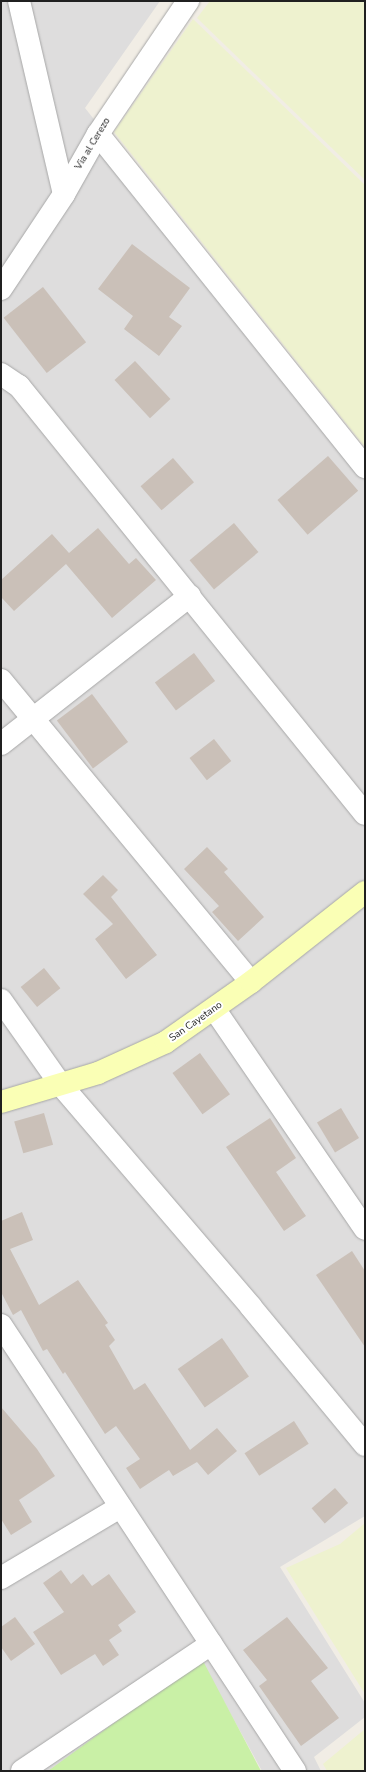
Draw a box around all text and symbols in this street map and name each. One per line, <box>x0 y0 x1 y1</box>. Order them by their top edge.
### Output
street label: Via al Cerezo <box>73 116 113 172</box>
street label: San Cayetano <box>167 999 225 1045</box>

